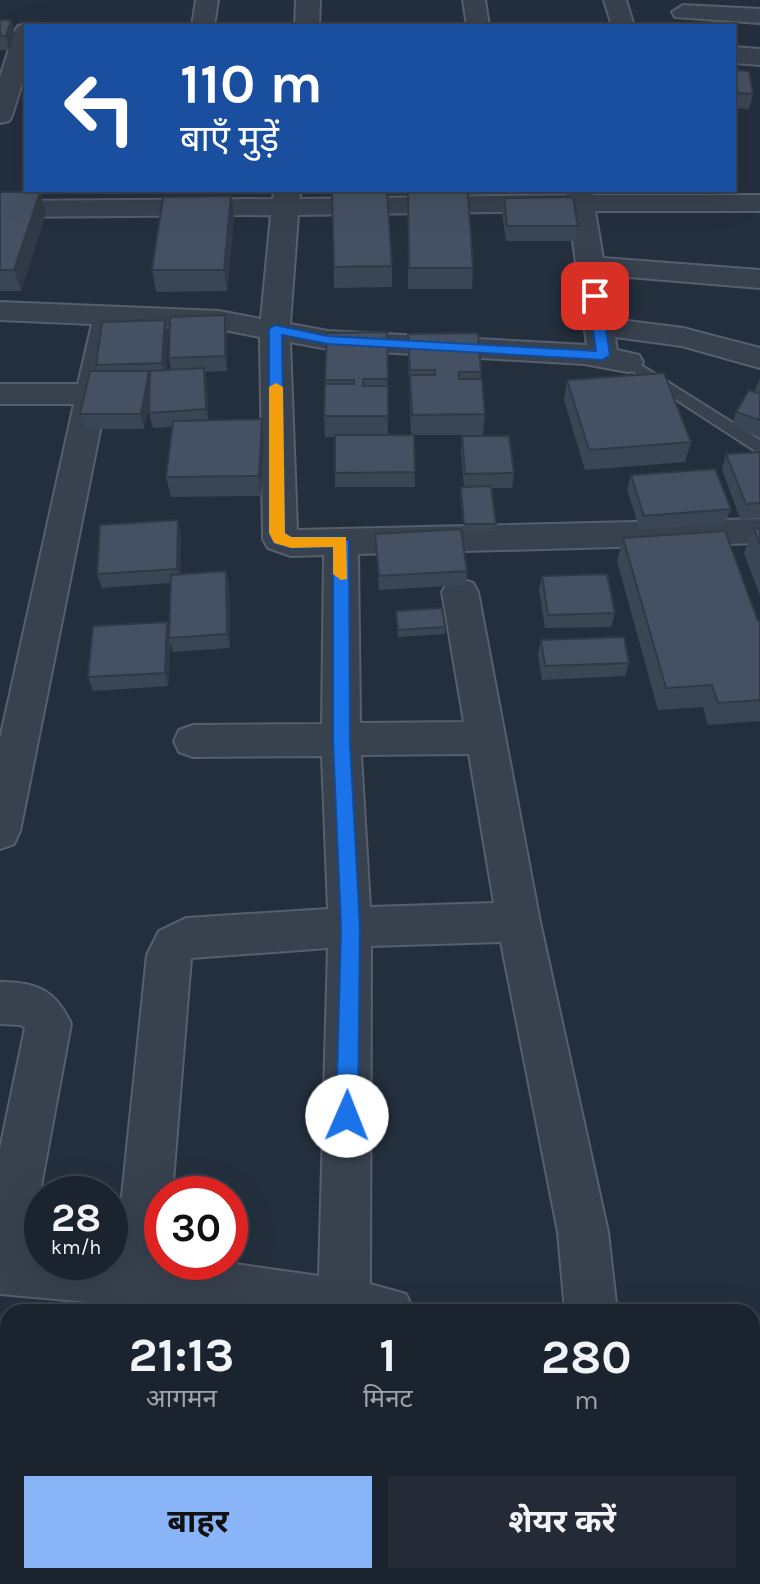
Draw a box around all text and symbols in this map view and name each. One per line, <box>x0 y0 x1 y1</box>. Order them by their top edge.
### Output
text: 110 m <box>180 51 323 116</box>
icon: left <box>48 56 152 160</box>
text: बाएँ मुड़ें <box>180 118 279 160</box>
pin <box>561 262 629 330</box>
icon: arrive <box>573 274 617 318</box>
position arrow <box>305 1074 389 1158</box>
speed limit sign: 30 <box>144 1176 248 1280</box>
text: 28 <box>51 1194 101 1241</box>
text: km/h <box>51 1236 101 1259</box>
text: 21:13 <box>128 1327 234 1383</box>
text: 1 <box>379 1327 396 1383</box>
text: 280 <box>541 1329 632 1385</box>
text: आगमन <box>146 1383 217 1414</box>
text: मिनट <box>363 1383 413 1414</box>
text: m <box>574 1385 598 1416</box>
button: बाहर <box>24 1476 372 1568</box>
button: शेयर करें <box>388 1476 736 1568</box>

